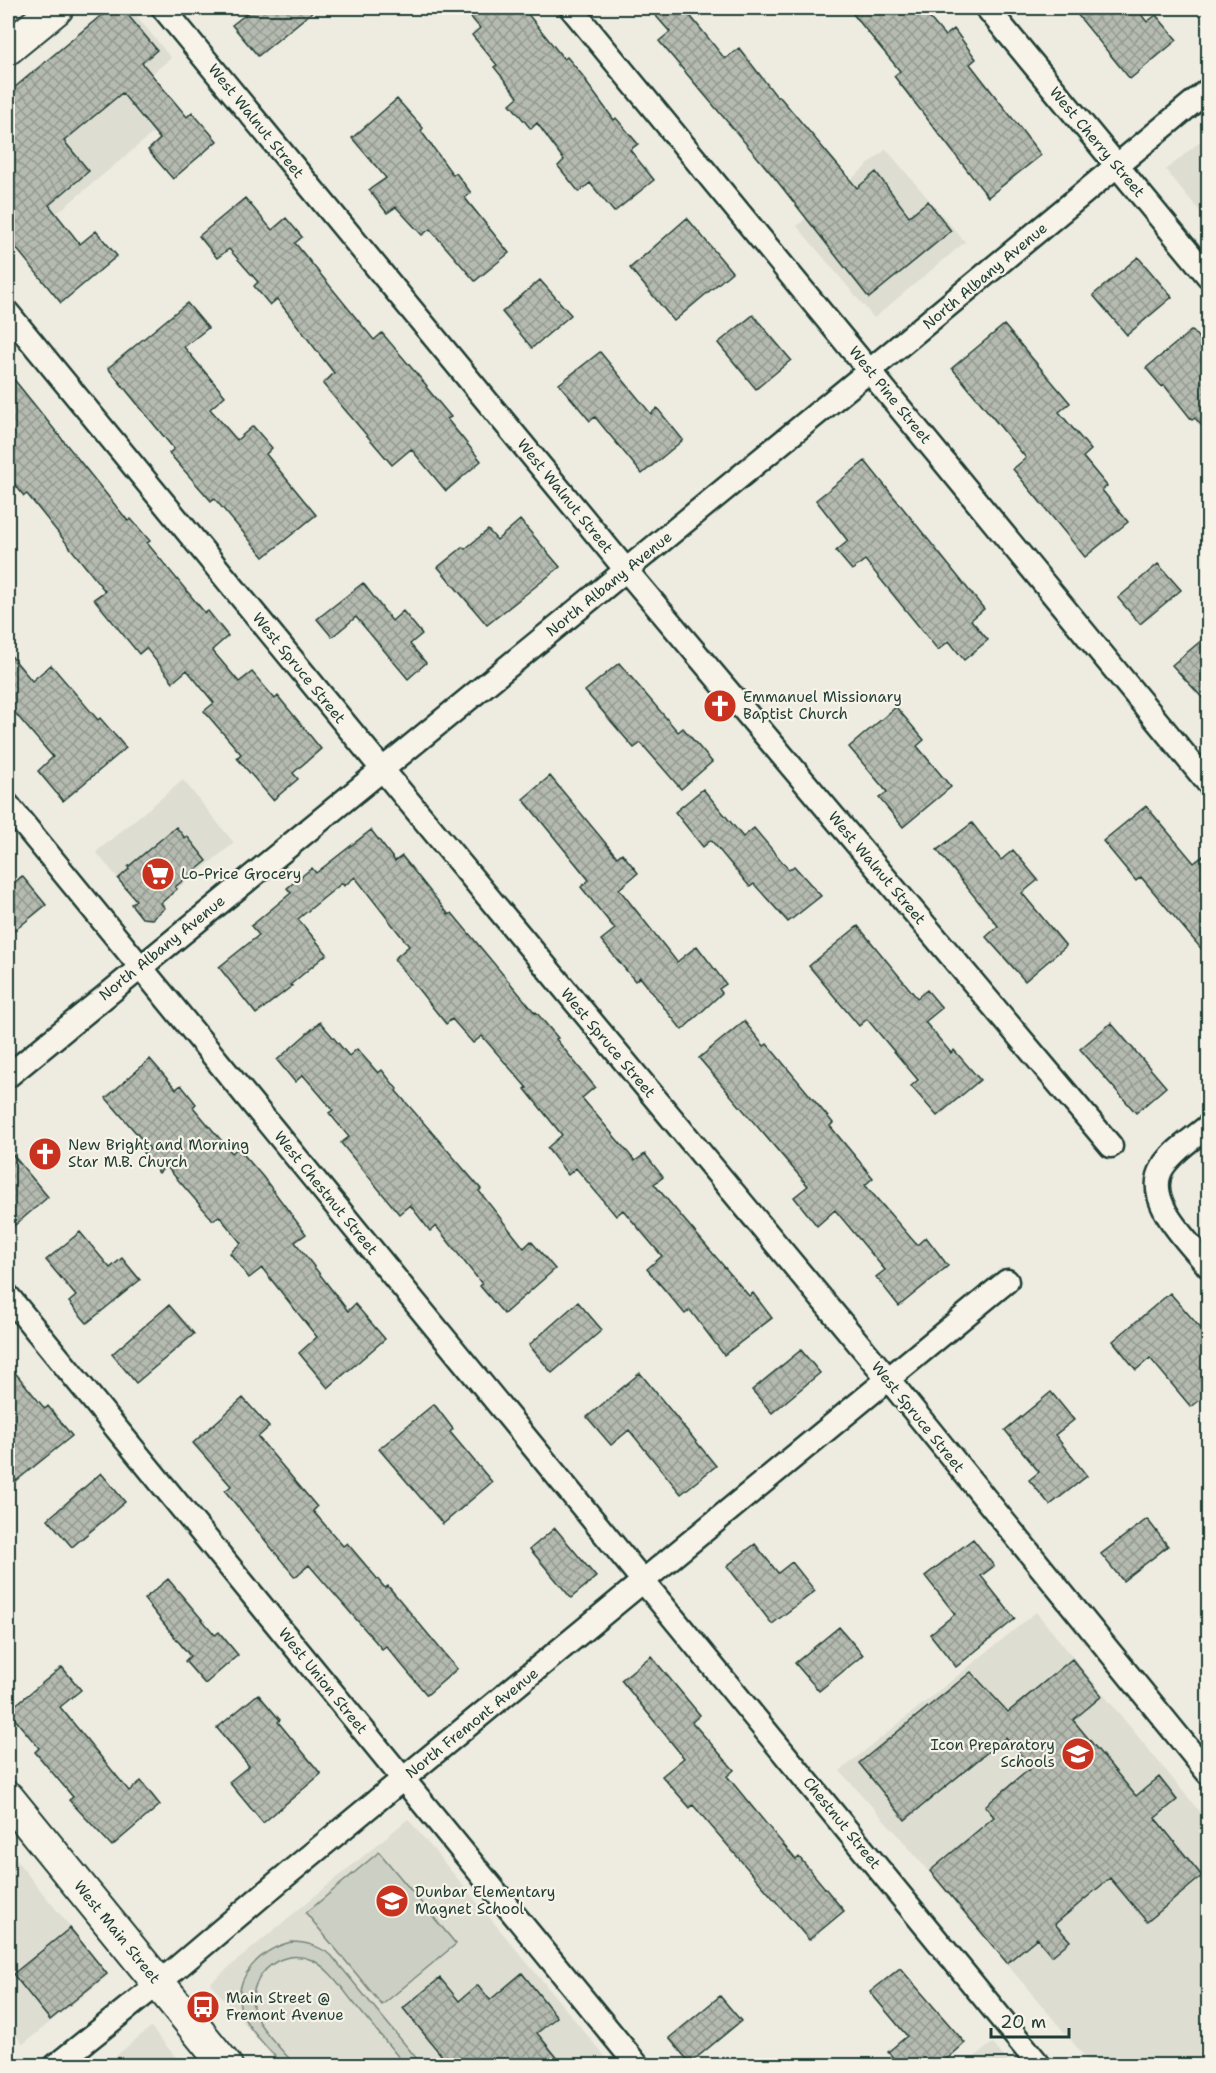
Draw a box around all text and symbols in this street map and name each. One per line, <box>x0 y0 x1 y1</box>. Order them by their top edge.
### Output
street label: West Walnut Street <box>204 60 308 182</box>
street label: West Cherry Street <box>1045 83 1149 201</box>
street label: North Albany Avenue <box>918 218 1052 334</box>
street label: West Pine Street <box>844 342 936 448</box>
street label: West Walnut Street <box>513 435 617 557</box>
street label: North Albany Avenue <box>542 527 676 641</box>
street label: West Spruce Street <box>248 608 350 728</box>
place label: Emmanuel Missionary Baptist Church <box>743 687 902 724</box>
church icon: Emmanuel Missionary Baptist Church <box>702 688 738 724</box>
street label: West Walnut Street <box>824 807 930 929</box>
supermarket icon: Lo-Price Grocery <box>140 856 176 892</box>
place label: Lo-Price Grocery <box>181 864 301 884</box>
street label: North Albany Avenue <box>95 891 229 1005</box>
street label: West Spruce Street <box>556 984 660 1102</box>
street label: West Chestnut Street <box>270 1127 382 1259</box>
place label: New Bright and Morning Star M.B. Church <box>68 1135 249 1172</box>
church icon: New Bright and Morning Star M.B. Church <box>27 1136 63 1172</box>
street label: West Spruce Street <box>867 1357 969 1477</box>
street label: West Union Street <box>274 1624 372 1738</box>
street label: North Fremont Avenue <box>401 1663 543 1783</box>
place label: Icon Preparatory Schools <box>930 1735 1055 1772</box>
school or university icon: Icon Preparatory Schools <box>1060 1736 1096 1772</box>
street label: Chestnut Street <box>799 1773 885 1873</box>
street label: West Main Street <box>69 1876 165 1988</box>
place label: Dunbar Elementary Magnet School <box>415 1882 555 1919</box>
school or university icon: Dunbar Elementary Magnet School <box>374 1883 410 1919</box>
place label: Main Street @ Fremont Avenue <box>226 1988 344 2025</box>
bus stop icon: Main Street @ Fremont Avenue <box>185 1989 221 2025</box>
scale bar <box>991 2001 1069 2039</box>
text: 20 m <box>1000 2010 1046 2034</box>

